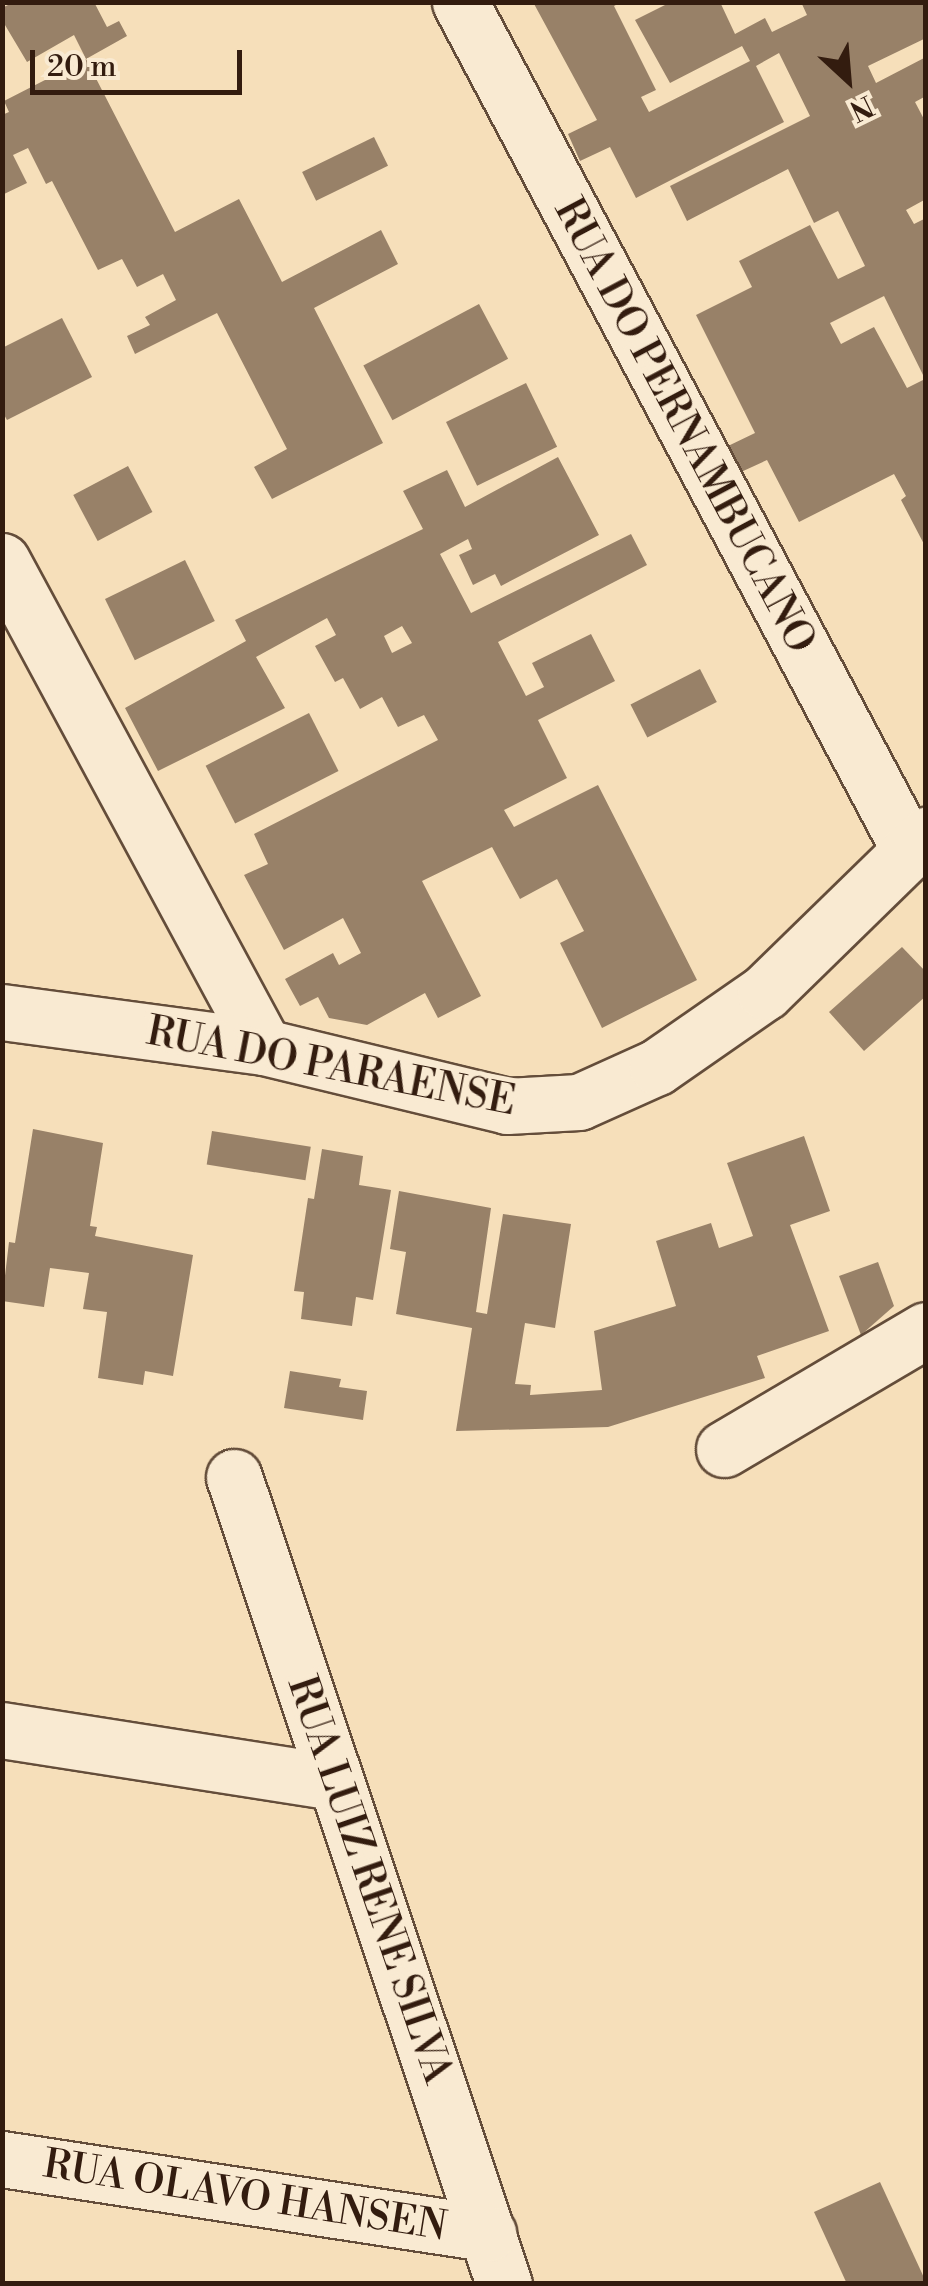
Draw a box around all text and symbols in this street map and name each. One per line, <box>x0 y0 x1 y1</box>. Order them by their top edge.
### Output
scale bar <box>35 30 248 92</box>
north arrow <box>798 30 898 130</box>
text: 20 m <box>47 48 116 86</box>
text: N <box>844 87 879 128</box>
street label: RUA DO PERNAMBUCANO <box>544 190 824 662</box>
street label: RUA DO PARAENSE <box>143 1008 519 1126</box>
street label: RUA LUIZ RENE SILVA <box>277 1670 461 2090</box>
street label: RUA OLAVO HANSEN <box>40 2140 450 2252</box>

